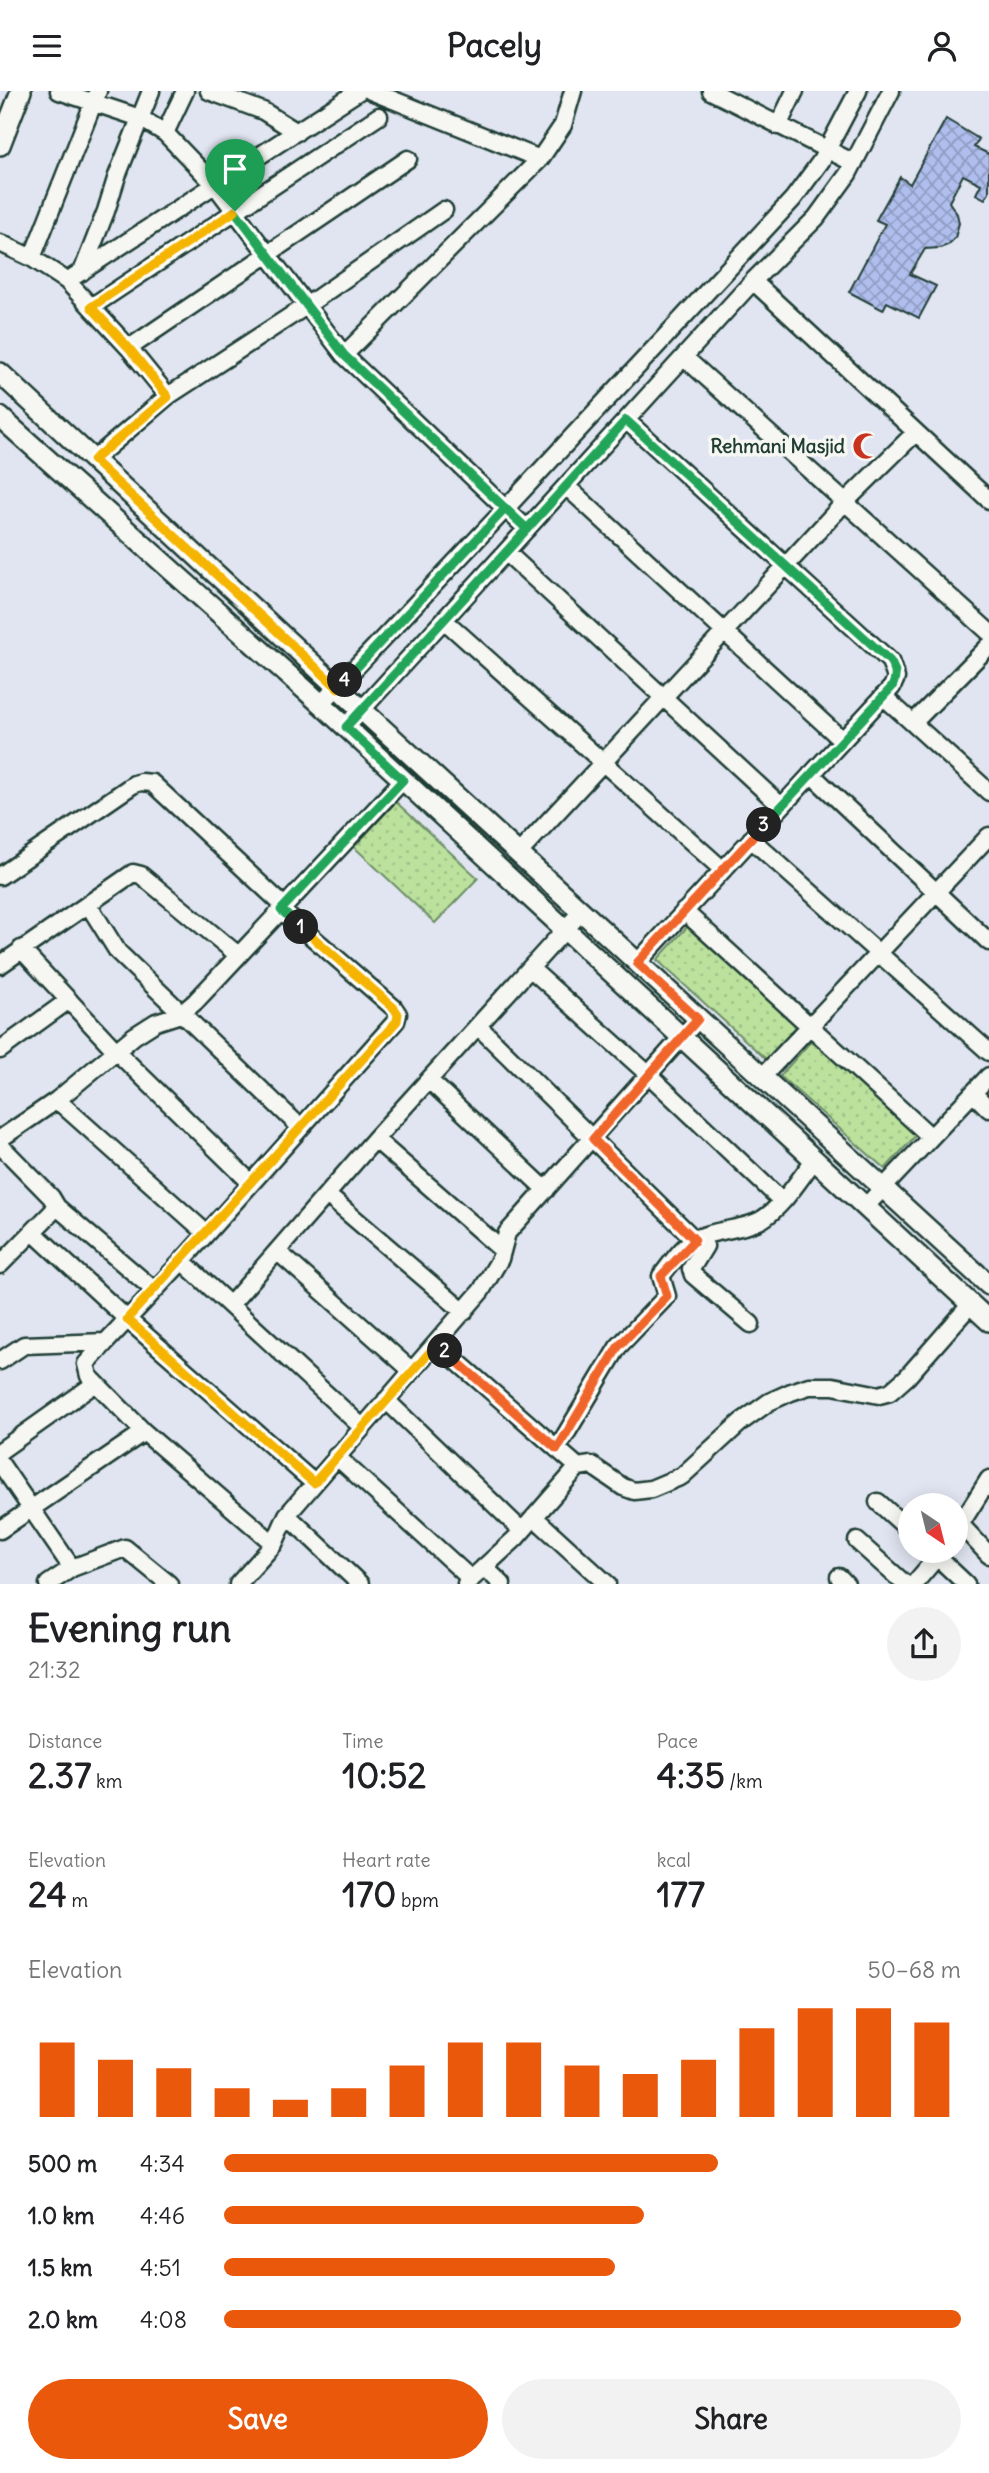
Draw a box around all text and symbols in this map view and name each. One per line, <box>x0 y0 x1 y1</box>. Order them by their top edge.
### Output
text: Pacely <box>447 25 542 66</box>
icon: menu <box>28 27 66 65</box>
icon: person <box>923 27 961 65</box>
pin <box>205 139 265 211</box>
icon: arrive <box>216 150 254 188</box>
mosque icon: Rehmani Masjid <box>851 431 881 461</box>
place label: Rehmani Masjid <box>710 434 845 458</box>
pin: 4 <box>328 663 362 697</box>
text: 4 <box>339 667 350 691</box>
pin: 3 <box>746 807 782 843</box>
text: 3 <box>758 812 769 836</box>
pin: 1 <box>284 909 318 945</box>
text: 1 <box>297 914 304 938</box>
pin: 2 <box>428 1333 462 1369</box>
text: 2 <box>439 1338 450 1362</box>
north arrow <box>898 1493 968 1563</box>
map controls <box>898 1493 968 1563</box>
text: Evening run <box>28 1605 231 1652</box>
button: share <box>887 1607 961 1681</box>
text: 21:32 <box>28 1655 81 1684</box>
text: Distance <box>28 1729 102 1753</box>
text: Time <box>342 1729 383 1753</box>
text: Pace <box>657 1729 698 1753</box>
text: 2.37 <box>28 1753 91 1797</box>
text: 10:52 <box>342 1753 426 1797</box>
text: 4:35 <box>657 1753 725 1797</box>
text: km <box>91 1769 122 1793</box>
text: /km <box>725 1769 763 1793</box>
text: Elevation <box>28 1848 106 1872</box>
text: Heart rate <box>342 1848 430 1872</box>
text: kcal <box>657 1848 691 1872</box>
text: 24 <box>28 1872 67 1916</box>
text: 170 <box>342 1872 396 1916</box>
text: 177 <box>657 1872 705 1916</box>
text: m <box>67 1888 88 1912</box>
text: bpm <box>396 1888 439 1912</box>
text: Elevation <box>28 1955 122 1984</box>
text: 50–68 m <box>867 1955 961 1984</box>
text: 500 m <box>28 2149 97 2178</box>
text: 4:34 <box>140 2149 185 2178</box>
text: 1.0 km <box>28 2201 94 2230</box>
text: 4:46 <box>140 2201 185 2230</box>
text: 1.5 km <box>28 2253 93 2282</box>
text: 4:51 <box>140 2253 181 2282</box>
text: 2.0 km <box>28 2305 98 2334</box>
text: 4:08 <box>140 2305 187 2334</box>
button: Save <box>28 2379 488 2459</box>
button: Share <box>502 2379 961 2459</box>

